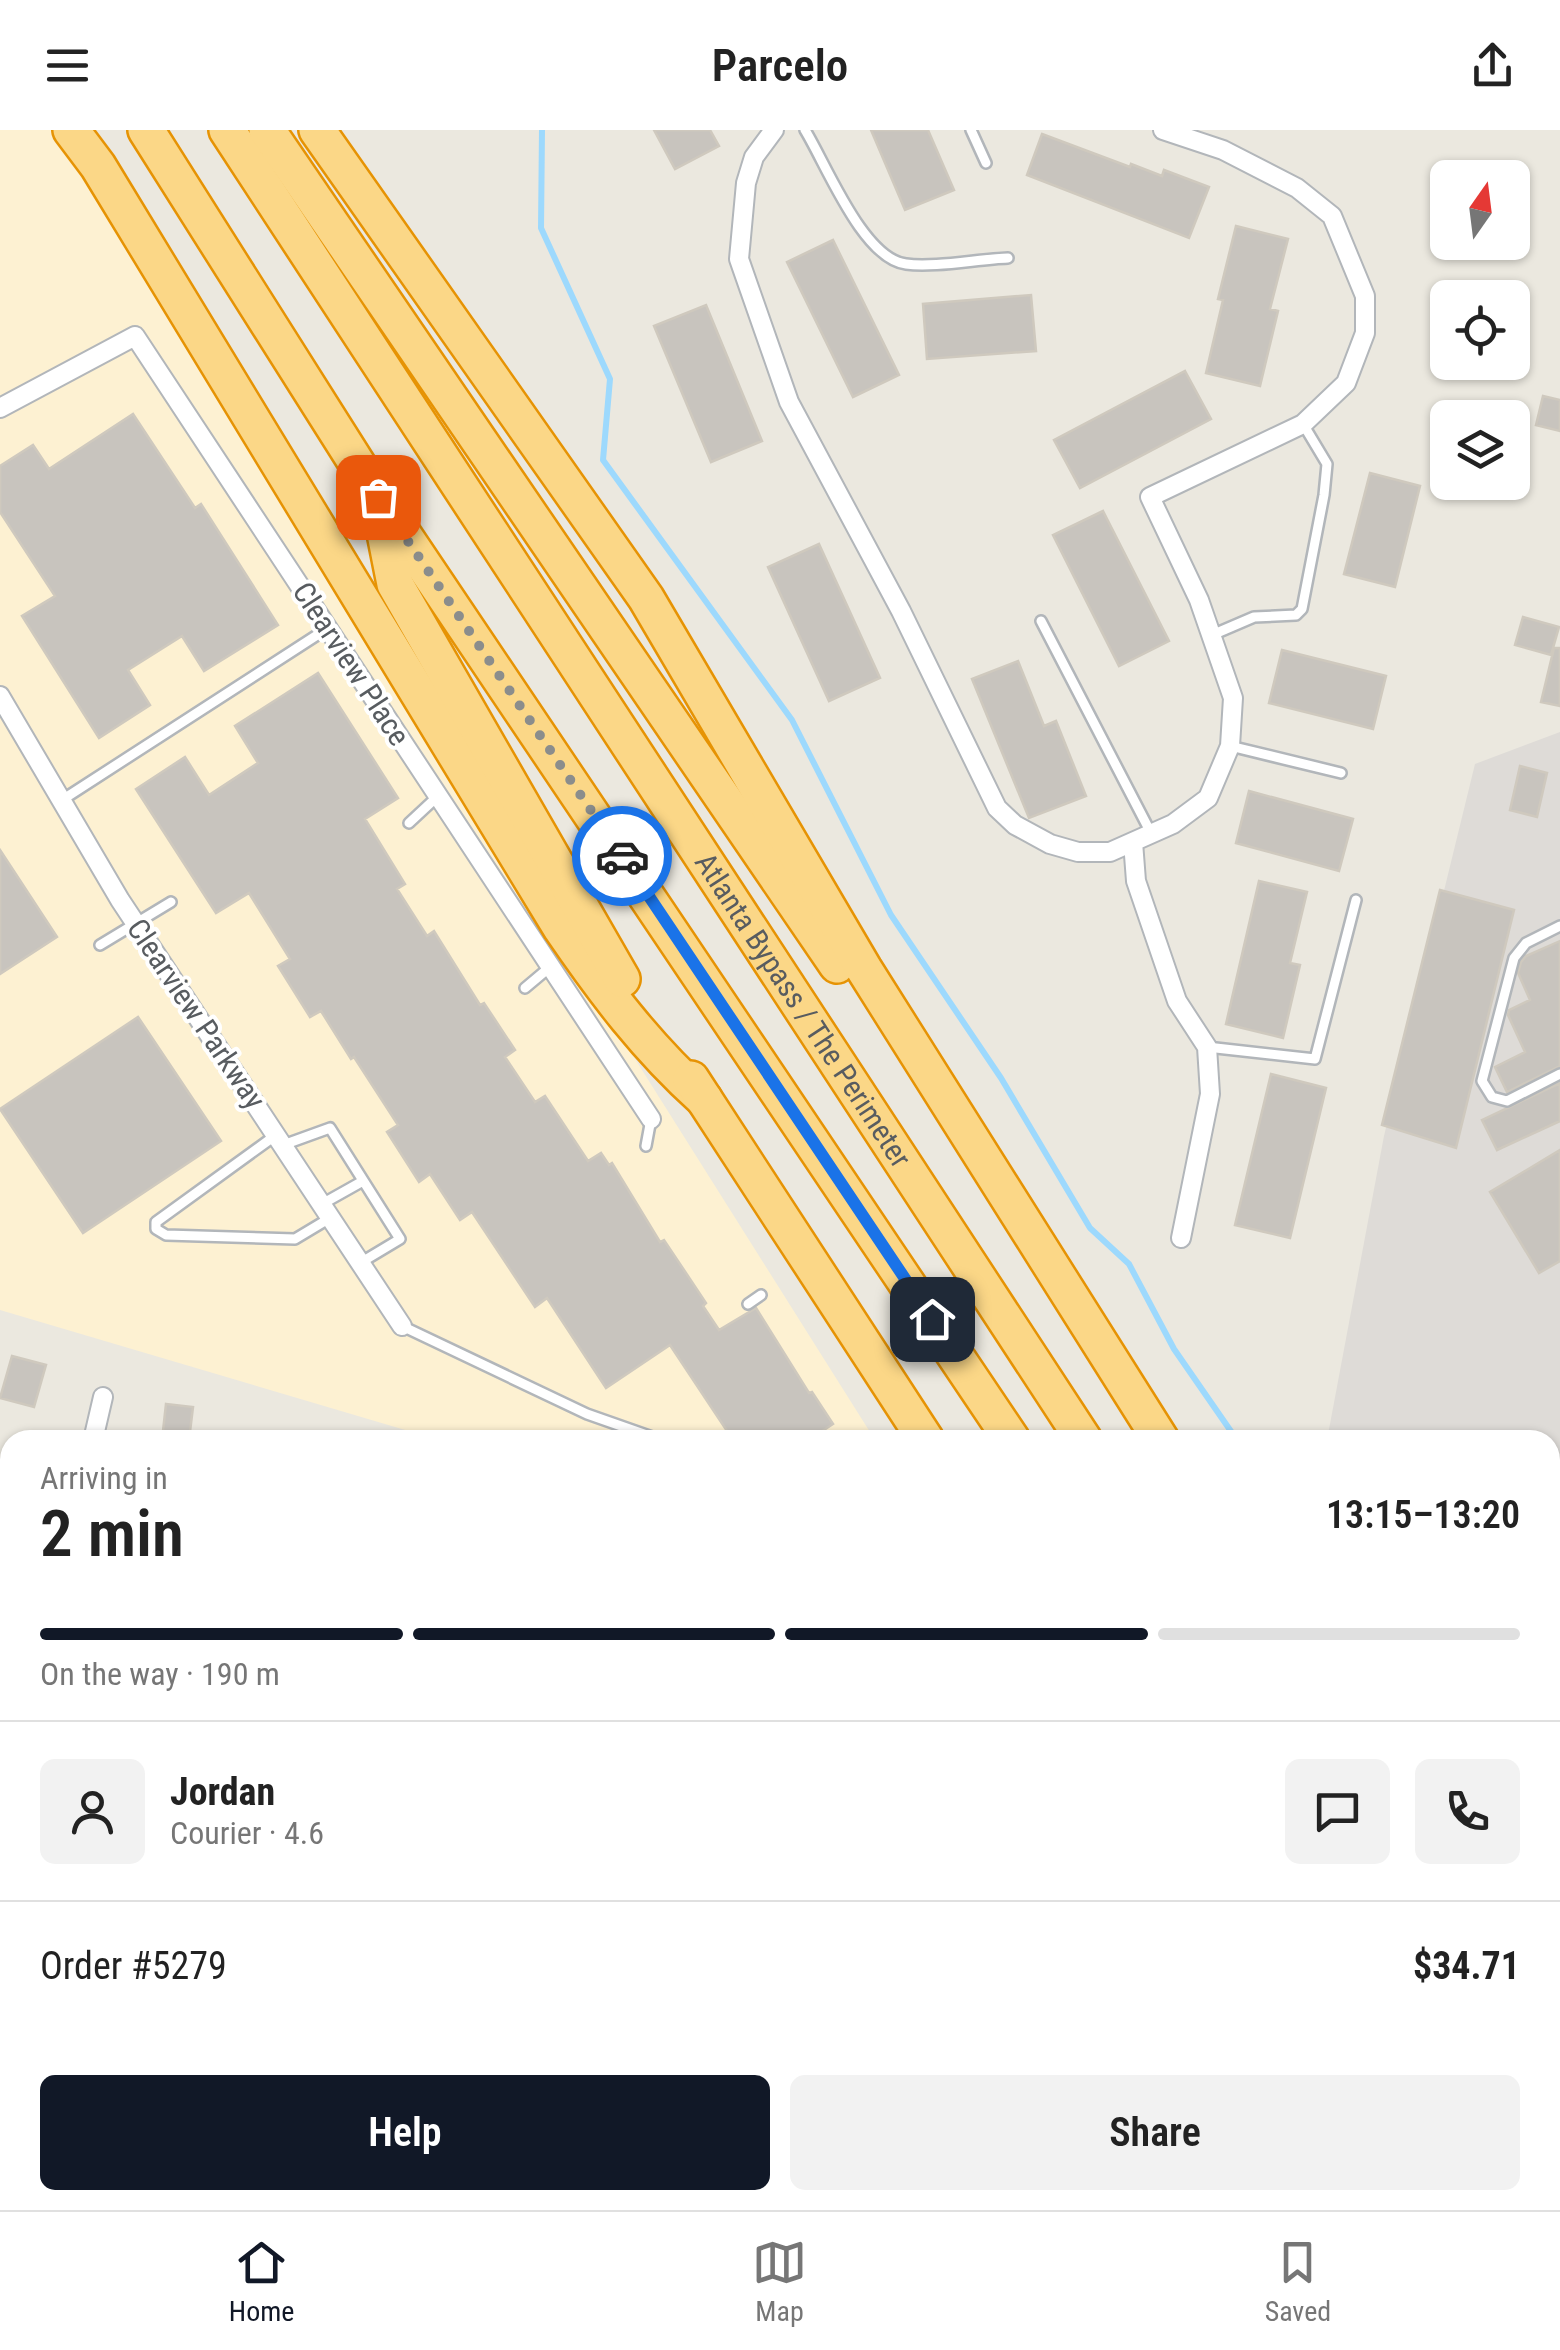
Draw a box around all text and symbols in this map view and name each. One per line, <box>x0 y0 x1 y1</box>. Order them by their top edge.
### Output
icon: menu <box>40 38 95 93</box>
icon: share <box>1465 38 1520 93</box>
text: Parcelo <box>712 39 848 92</box>
north arrow <box>1430 160 1530 260</box>
map controls <box>1430 160 1530 500</box>
button: locate <box>1430 280 1530 380</box>
button: layers <box>1430 400 1530 500</box>
pin <box>336 455 421 540</box>
icon: bag <box>351 470 406 525</box>
street label: Clearview Place <box>286 575 417 752</box>
courier <box>572 806 672 906</box>
icon: car <box>595 829 650 884</box>
street label: Atlanta Bypass / The Perimeter <box>688 846 919 1174</box>
street label: Clearview Parkway <box>120 912 273 1115</box>
pin <box>890 1277 975 1362</box>
icon: home <box>905 1292 960 1347</box>
text: Arriving in <box>40 1459 168 1497</box>
text: 13:15–13:20 <box>1326 1493 1520 1537</box>
text: 2 min <box>40 1496 184 1572</box>
text: On the way · 190 m <box>40 1655 280 1693</box>
button: person <box>40 1759 145 1864</box>
button: chat <box>1285 1759 1390 1864</box>
button: phone <box>1415 1759 1520 1864</box>
text: Jordan <box>170 1770 275 1814</box>
text: Courier · 4.6 <box>170 1814 324 1852</box>
text: Order #5279 <box>40 1944 227 1988</box>
text: $34.71 <box>1413 1944 1520 1988</box>
button: Help <box>40 2075 770 2190</box>
button: Share <box>790 2075 1520 2190</box>
tab: Home <box>229 2235 294 2328</box>
tab: Map <box>752 2235 807 2328</box>
tab: Saved <box>1265 2235 1331 2328</box>

